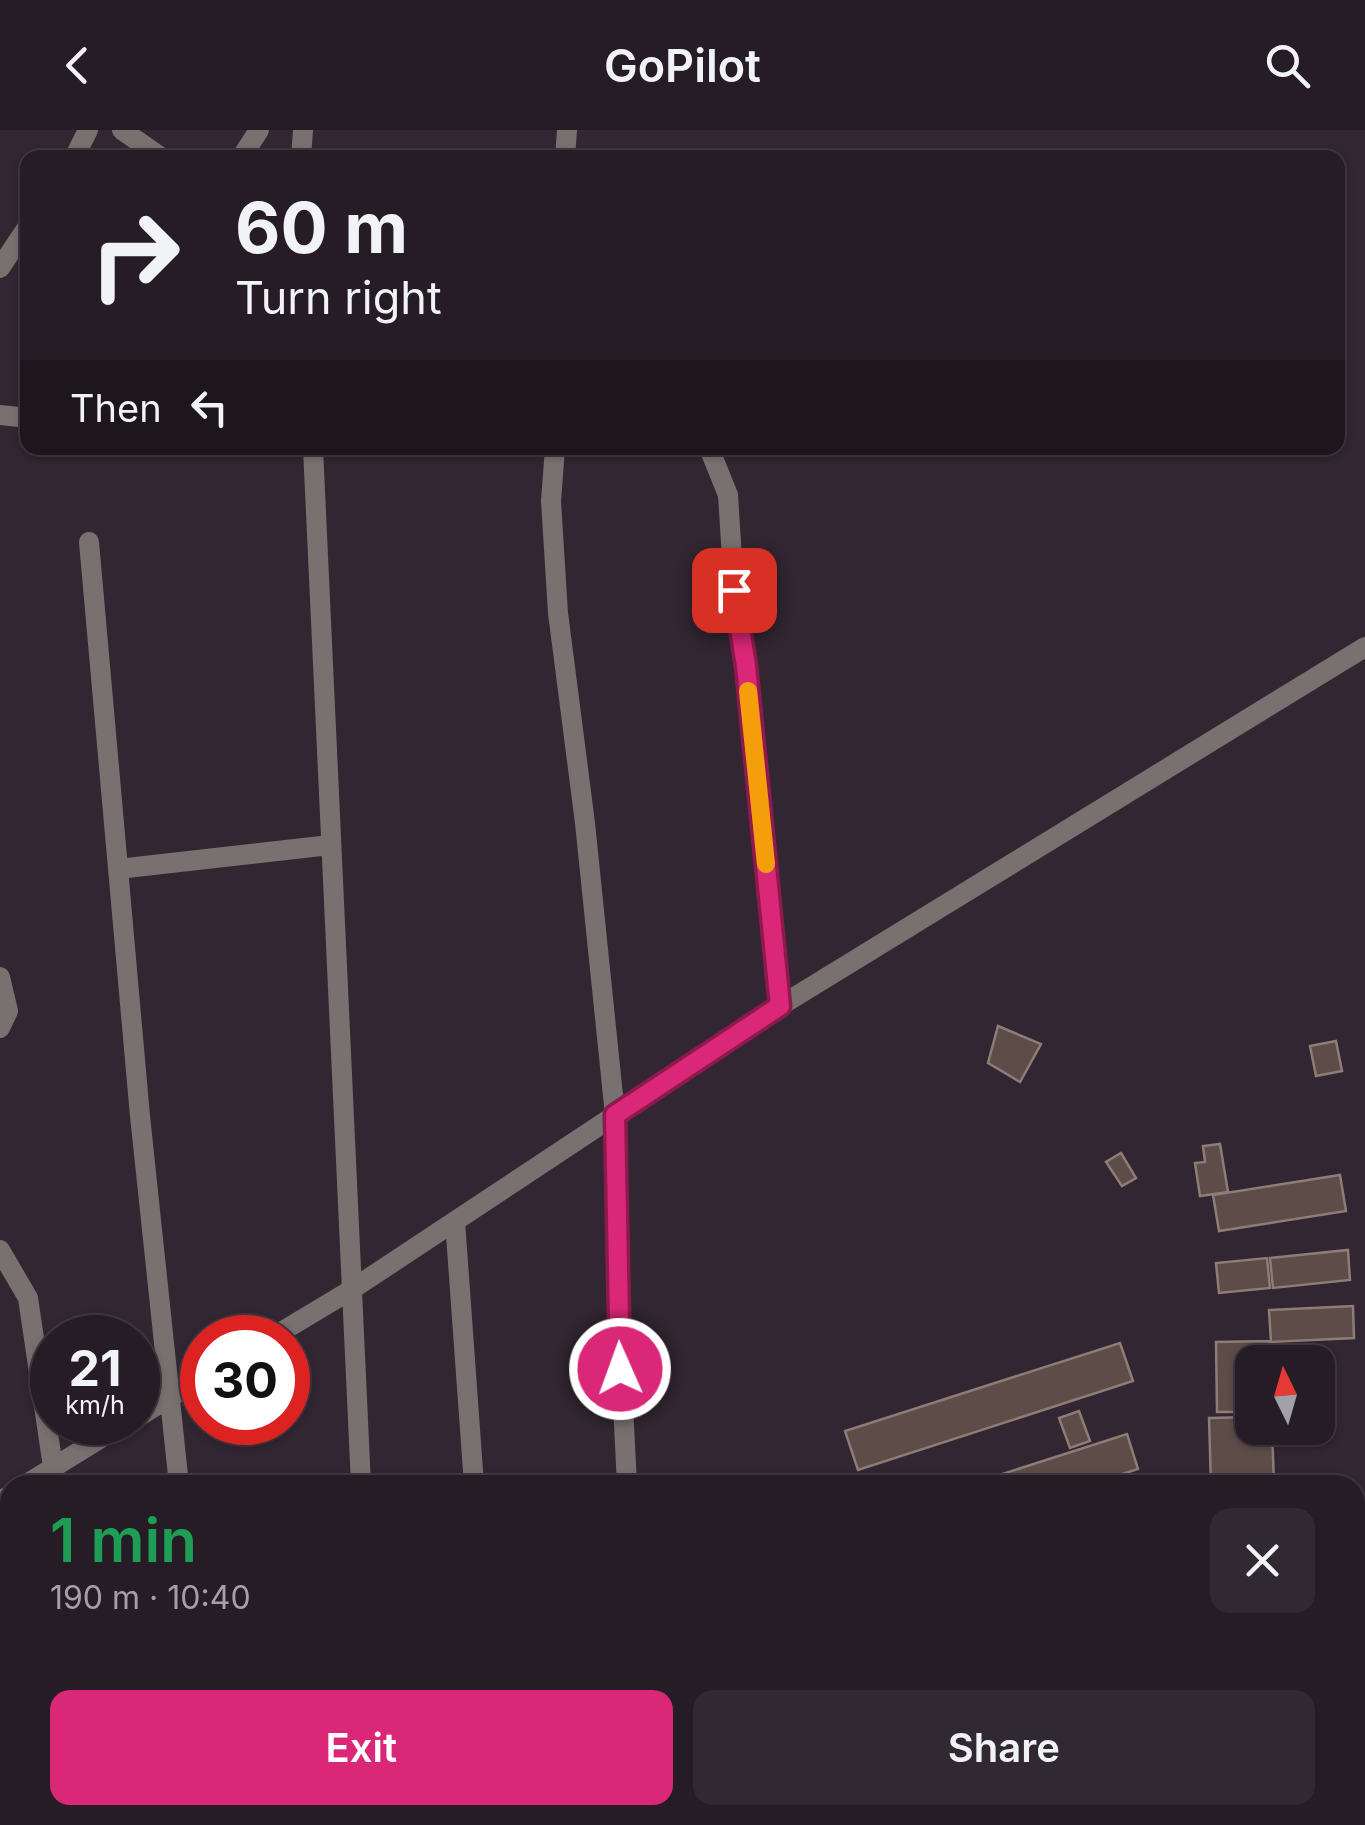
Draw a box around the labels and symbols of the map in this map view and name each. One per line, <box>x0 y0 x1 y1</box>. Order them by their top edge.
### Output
pin <box>692 548 777 633</box>
speed limit sign: 30 <box>180 1315 310 1445</box>
position arrow <box>568 1317 672 1421</box>
north arrow <box>1235 1345 1335 1445</box>

